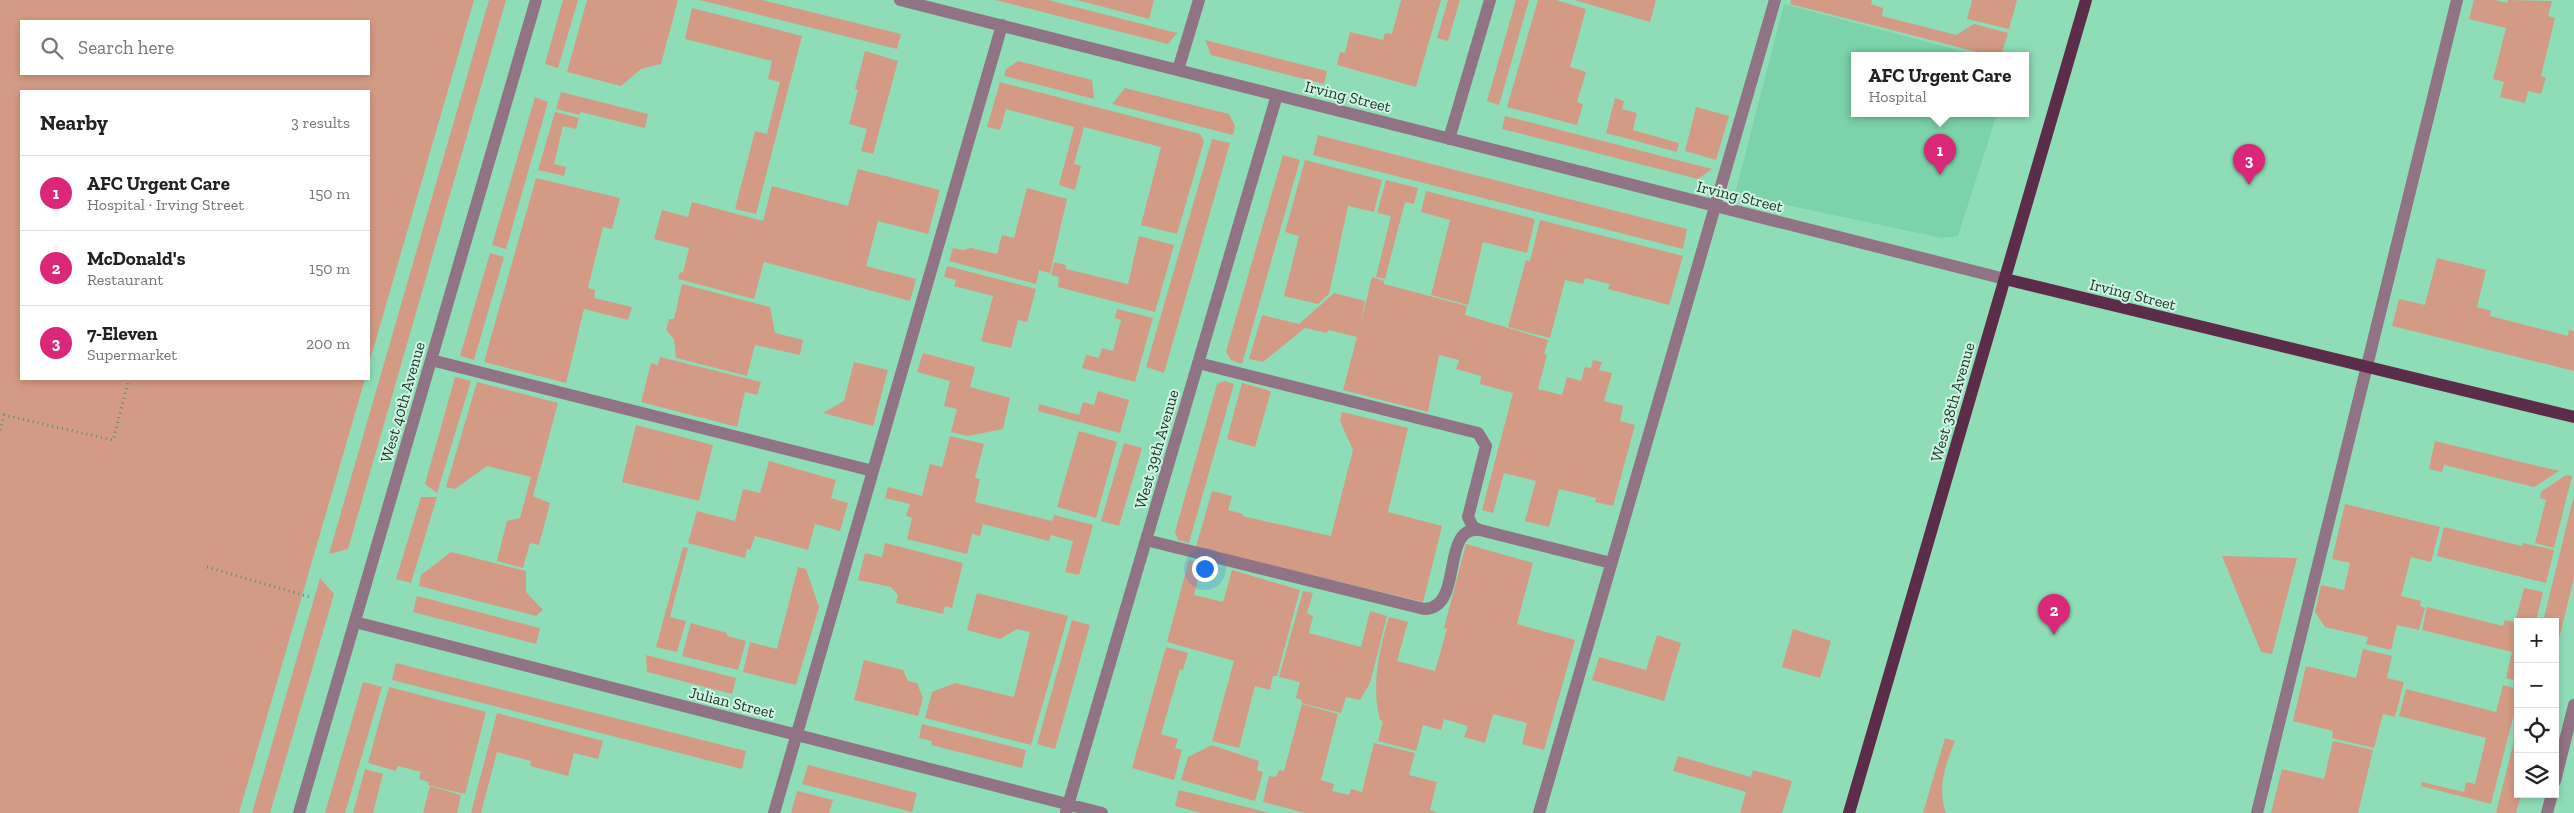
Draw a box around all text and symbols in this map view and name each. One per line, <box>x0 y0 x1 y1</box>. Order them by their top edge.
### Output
search box <box>20 20 370 75</box>
icon: search <box>38 34 66 62</box>
text: Search here <box>78 36 174 59</box>
popup <box>1851 52 2029 117</box>
text: AFC Urgent Care <box>1869 64 2011 87</box>
street label: Irving Street <box>1303 77 1393 116</box>
text: Hospital <box>1869 87 1927 106</box>
text: Nearby <box>40 110 108 135</box>
text: 3 results <box>291 113 350 132</box>
pin: 1 <box>1924 134 1956 175</box>
pin: 3 <box>2233 144 2265 185</box>
text: AFC Urgent Care <box>87 172 230 195</box>
street label: Irving Street <box>1695 177 1785 216</box>
text: 1 <box>53 184 59 203</box>
text: 150 m <box>309 184 350 203</box>
text: Hospital · Irving Street <box>87 195 244 214</box>
text: McDonald's <box>87 247 185 270</box>
text: 2 <box>52 259 60 278</box>
text: 150 m <box>309 259 350 278</box>
text: Restaurant <box>87 270 163 289</box>
street label: Irving Street <box>2088 275 2178 314</box>
text: 7-Eleven <box>87 322 158 345</box>
text: 3 <box>52 334 60 353</box>
text: 200 m <box>306 334 350 353</box>
street label: West 40th Avenue <box>376 340 429 465</box>
street label: West 38th Avenue <box>1926 340 1979 464</box>
text: Supermarket <box>87 345 177 364</box>
street label: West 39th Avenue <box>1130 387 1183 511</box>
your location <box>1192 556 1218 582</box>
pin: 2 <box>2038 594 2070 635</box>
map controls <box>2514 618 2559 798</box>
button: + <box>2514 618 2559 663</box>
button: − <box>2514 663 2559 708</box>
street label: Julian Street <box>687 683 777 722</box>
button: locate <box>2514 708 2559 753</box>
button: layers <box>2514 753 2559 798</box>

